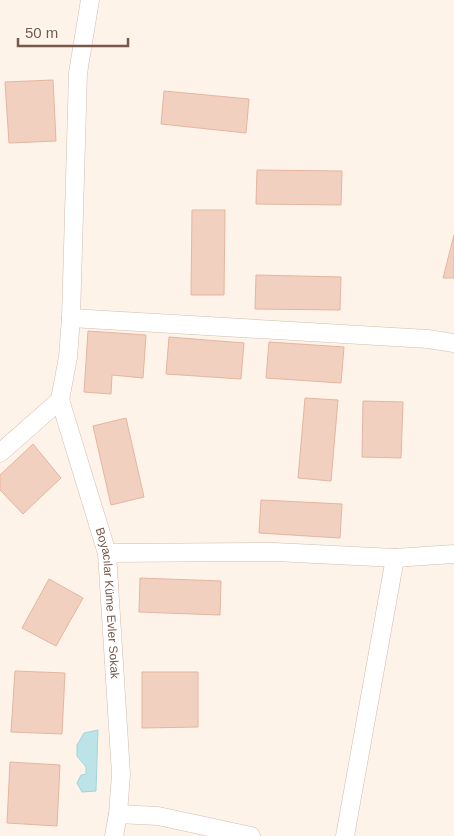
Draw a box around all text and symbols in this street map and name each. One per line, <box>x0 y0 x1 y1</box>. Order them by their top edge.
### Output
scale bar <box>18 15 128 47</box>
text: 50 m <box>25 24 58 41</box>
street label: Boyacılar Küme Evler Sokak <box>93 526 122 680</box>

